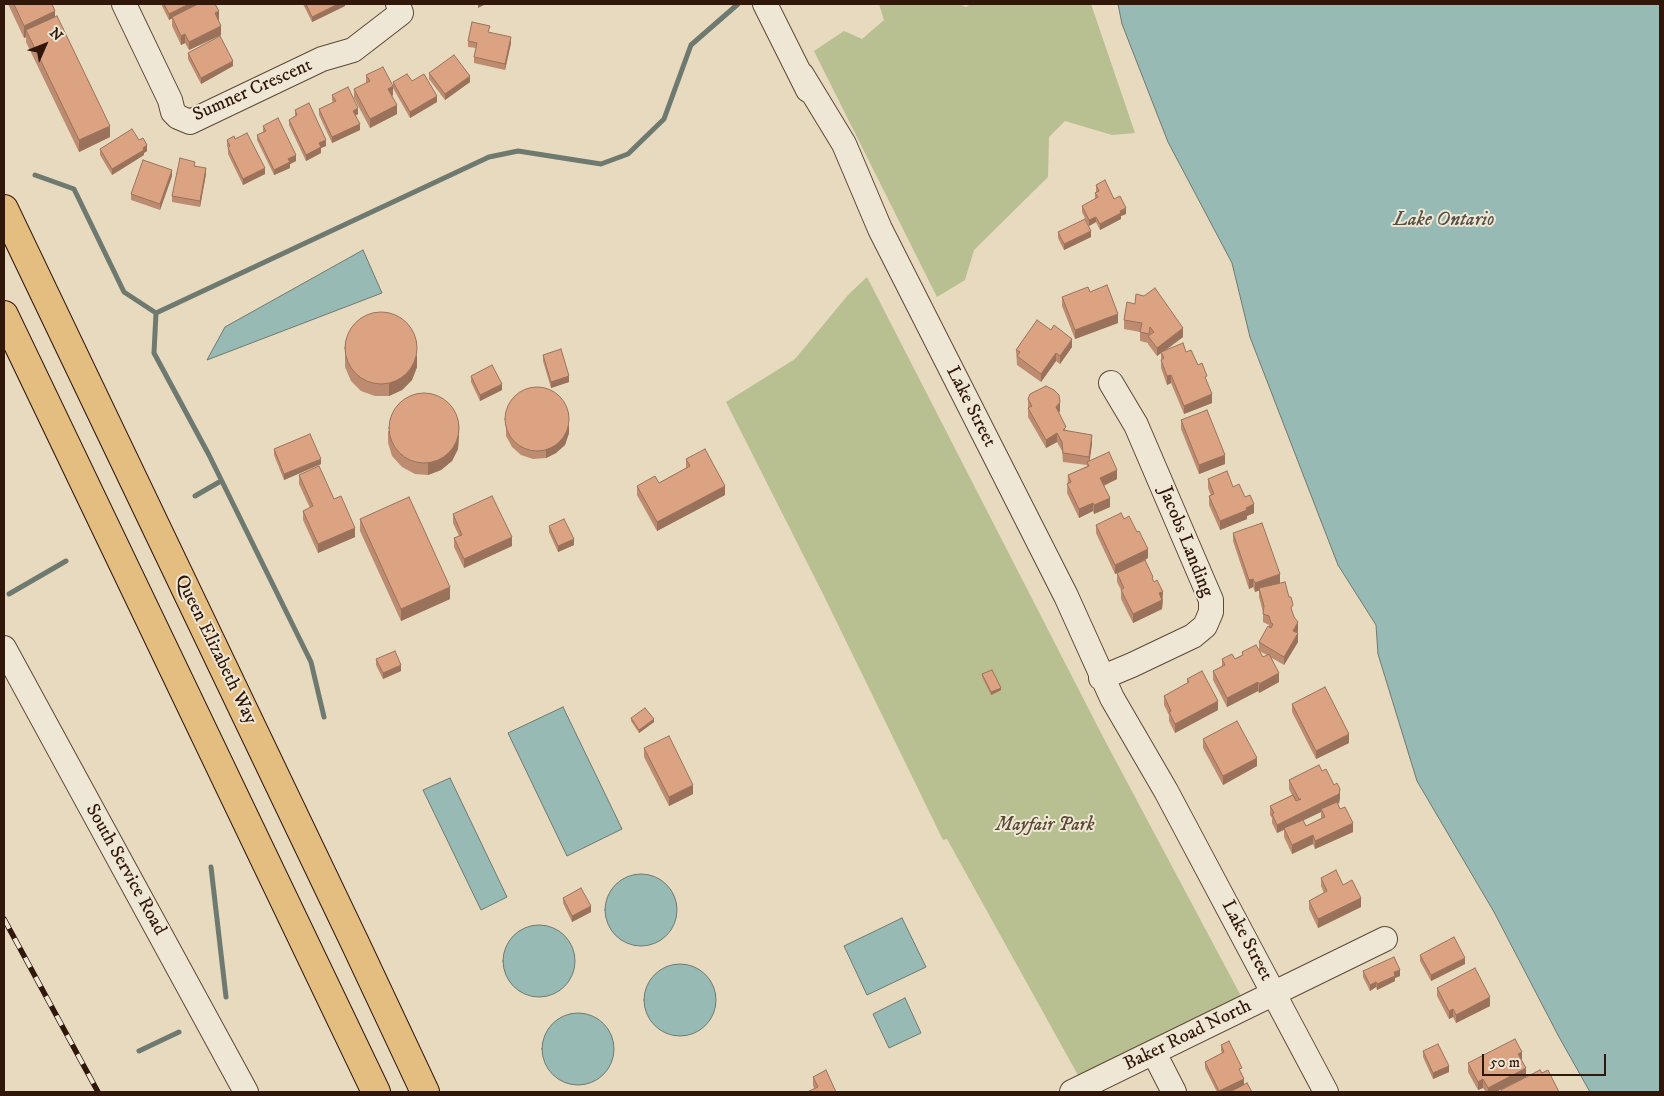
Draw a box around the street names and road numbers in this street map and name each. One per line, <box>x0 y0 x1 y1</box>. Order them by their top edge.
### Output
street label: Sumner Crescent <box>190 55 316 127</box>
street label: Lake Street <box>940 363 1000 451</box>
street label: Jacobs Landing <box>1152 483 1218 601</box>
street label: Queen Elizabeth Way <box>169 572 261 728</box>
street label: South Service Road <box>80 800 170 940</box>
street label: Lake Street <box>1215 897 1277 985</box>
street label: Baker Road North <box>1120 995 1256 1077</box>

